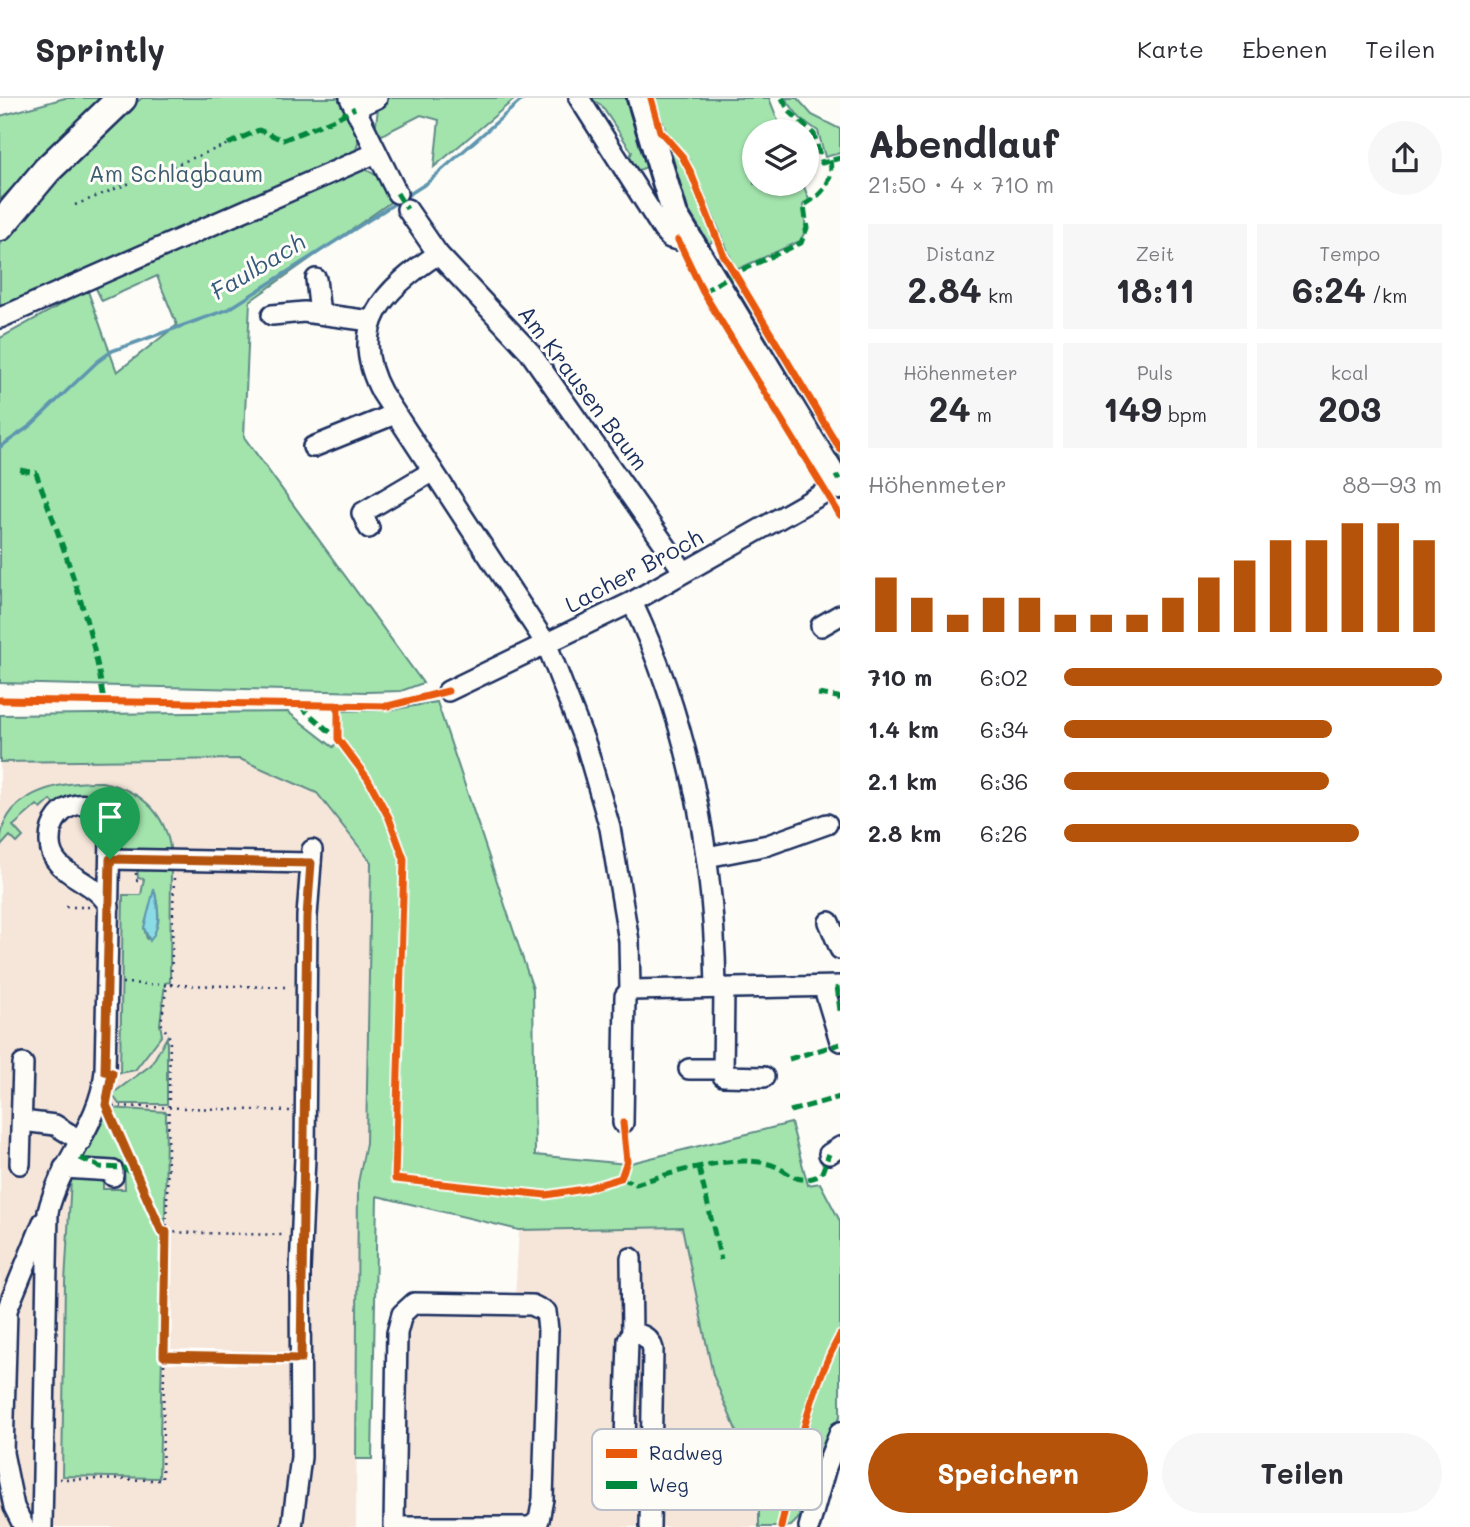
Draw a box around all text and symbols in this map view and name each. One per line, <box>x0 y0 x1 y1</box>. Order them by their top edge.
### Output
text: Sprintly <box>35 27 165 70</box>
text: Karte <box>1137 33 1204 64</box>
text: Ebenen <box>1242 33 1327 64</box>
text: Teilen <box>1365 33 1435 64</box>
text: Abendlauf <box>868 118 1059 168</box>
map controls <box>742 119 819 196</box>
button: layers <box>742 119 819 196</box>
button: share <box>1368 121 1442 195</box>
park label: Am Schlagbaum <box>89 158 263 188</box>
text: 21:50 · 4 × 710 m <box>868 169 1054 199</box>
water label: Faulbach <box>204 225 310 306</box>
text: Distanz <box>926 241 995 266</box>
text: Zeit <box>1136 241 1174 266</box>
text: Tempo <box>1319 241 1380 266</box>
text: 2.84 <box>908 266 982 312</box>
text: 18:11 <box>1115 266 1195 312</box>
text: 6:24 <box>1292 266 1366 312</box>
text: km <box>982 283 1013 308</box>
text: /km <box>1366 283 1407 308</box>
street label: Am Krausen Baum <box>512 299 656 476</box>
text: Höhenmeter <box>903 360 1018 385</box>
text: Puls <box>1137 360 1173 385</box>
text: kcal <box>1331 360 1369 385</box>
text: 24 <box>929 385 971 431</box>
text: 149 <box>1103 385 1162 431</box>
text: 203 <box>1318 385 1381 431</box>
text: m <box>971 402 992 427</box>
text: bpm <box>1162 402 1207 427</box>
text: Höhenmeter <box>868 469 1006 499</box>
text: 88–93 m <box>1343 469 1442 499</box>
street label: Lacher Broch <box>559 521 708 619</box>
text: 710 m <box>868 662 932 692</box>
text: 6:02 <box>980 662 1028 692</box>
text: 1.4 km <box>868 714 939 744</box>
text: 6:34 <box>980 714 1028 744</box>
text: 2.1 km <box>868 766 937 796</box>
text: 6:36 <box>980 766 1028 796</box>
pin <box>80 787 140 859</box>
icon: arrive <box>91 798 129 836</box>
text: 2.8 km <box>868 818 941 848</box>
text: 6:26 <box>980 818 1028 848</box>
legend <box>592 1429 822 1510</box>
button: Speichern <box>868 1433 1148 1513</box>
button: Teilen <box>1162 1433 1442 1513</box>
text: Radweg <box>649 1440 723 1465</box>
text: Weg <box>649 1472 688 1497</box>

